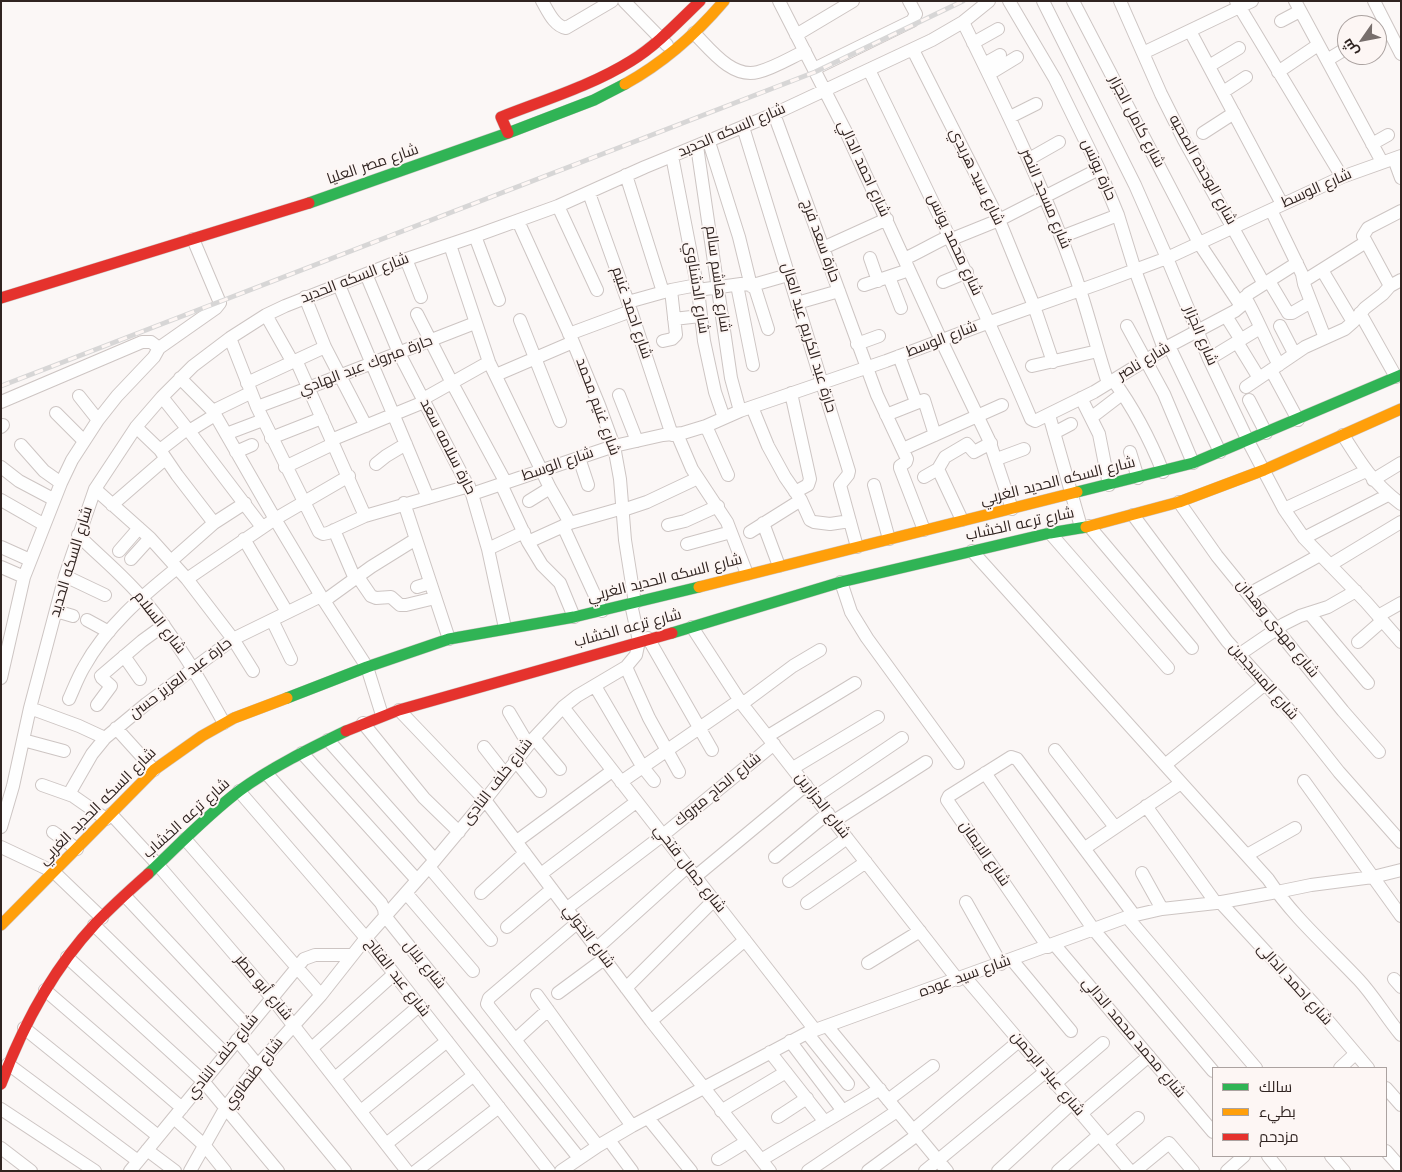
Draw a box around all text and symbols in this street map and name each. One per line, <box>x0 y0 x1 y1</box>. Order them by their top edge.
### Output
north arrow <box>1337 15 1387 65</box>
text: ش <box>1337 35 1364 61</box>
street label: شارع كامل الجزار <box>1104 73 1168 171</box>
street label: شارع السكه الحديد <box>676 100 788 162</box>
street label: شارع الوحده الصحيه <box>1164 112 1240 228</box>
street label: شارع احمد الدالي <box>833 118 893 220</box>
street label: شارع سيد هريدي <box>945 125 1007 229</box>
street label: حارة يونس <box>1076 136 1120 204</box>
street label: شارع مصر العليا <box>325 141 421 189</box>
street label: شارع مسجد النصر <box>1016 146 1074 252</box>
street label: شارع الوسط <box>1279 166 1355 212</box>
street label: شارع محمد يونس <box>923 191 985 299</box>
street label: حارة سعد فرج <box>797 197 843 285</box>
street label: شارع هاشم سالم <box>701 224 733 334</box>
street label: شارع الدشناوي <box>680 241 712 335</box>
street label: شارع السكه الحديد <box>298 250 412 308</box>
street label: حارة عبد الكريم عبد العال <box>777 261 839 415</box>
street label: شارع احمد غنيم <box>607 265 655 361</box>
street label: شارع الجزار <box>1179 303 1221 369</box>
street label: شارع الوسط <box>904 318 980 362</box>
street label: حارة مبروك عبد الهادي <box>297 332 435 400</box>
street label: شارع ناصر <box>1114 339 1174 385</box>
street label: شارع غنيم محمد <box>571 356 623 458</box>
street label: حارة سلامه سعد <box>415 396 479 498</box>
street label: شارع الوسط <box>520 444 596 486</box>
street label: شارع السكه الحديد الغربي <box>979 454 1137 510</box>
street label: شارع السكه الحديد <box>47 504 97 620</box>
street label: شارع ترعه الخشاب <box>964 505 1076 545</box>
street label: شارع السكه الحديد الغربي <box>586 551 744 607</box>
street label: شارع مهدى وهدان <box>1232 576 1322 682</box>
street label: شارع السلام <box>129 588 189 658</box>
street label: شارع ترعه الخشاب <box>572 606 684 652</box>
street label: حارة عبد العزيز حسن <box>126 635 236 723</box>
street label: شارع المسجدين <box>1225 640 1301 724</box>
street label: شارع خلف النادى <box>459 735 537 829</box>
street label: شارع السكه الحديد الغربي <box>35 744 161 870</box>
street label: شارع الحاج مبروك <box>671 749 765 831</box>
street label: شارع الجزارين <box>791 769 853 843</box>
street label: شارع ترعه الخشاب <box>140 775 234 863</box>
street label: شارع الايمان <box>955 818 1013 890</box>
street label: شارع جمال فتحي <box>649 821 729 917</box>
street label: شارع الخولي <box>558 902 618 972</box>
street label: شارع عبد الفتاح <box>361 935 433 1021</box>
street label: شارع بلال <box>399 937 449 993</box>
street label: شارع احمد الدالى <box>1252 940 1336 1030</box>
street label: شارع أبو مطر <box>230 952 296 1024</box>
street label: شارع سيد عوده <box>917 952 1013 1002</box>
street label: شارع محمد محمد الدالي <box>1077 974 1189 1102</box>
street label: شارع خلف النادي <box>183 1011 263 1103</box>
street label: شارع عباد الرحمن <box>1006 1028 1088 1120</box>
street label: شارع طنطاوي <box>220 1034 288 1114</box>
legend <box>1212 1067 1387 1157</box>
text: سالك <box>1259 1076 1292 1098</box>
text: بطيء <box>1259 1101 1296 1123</box>
text: مزدحم <box>1259 1126 1299 1148</box>

